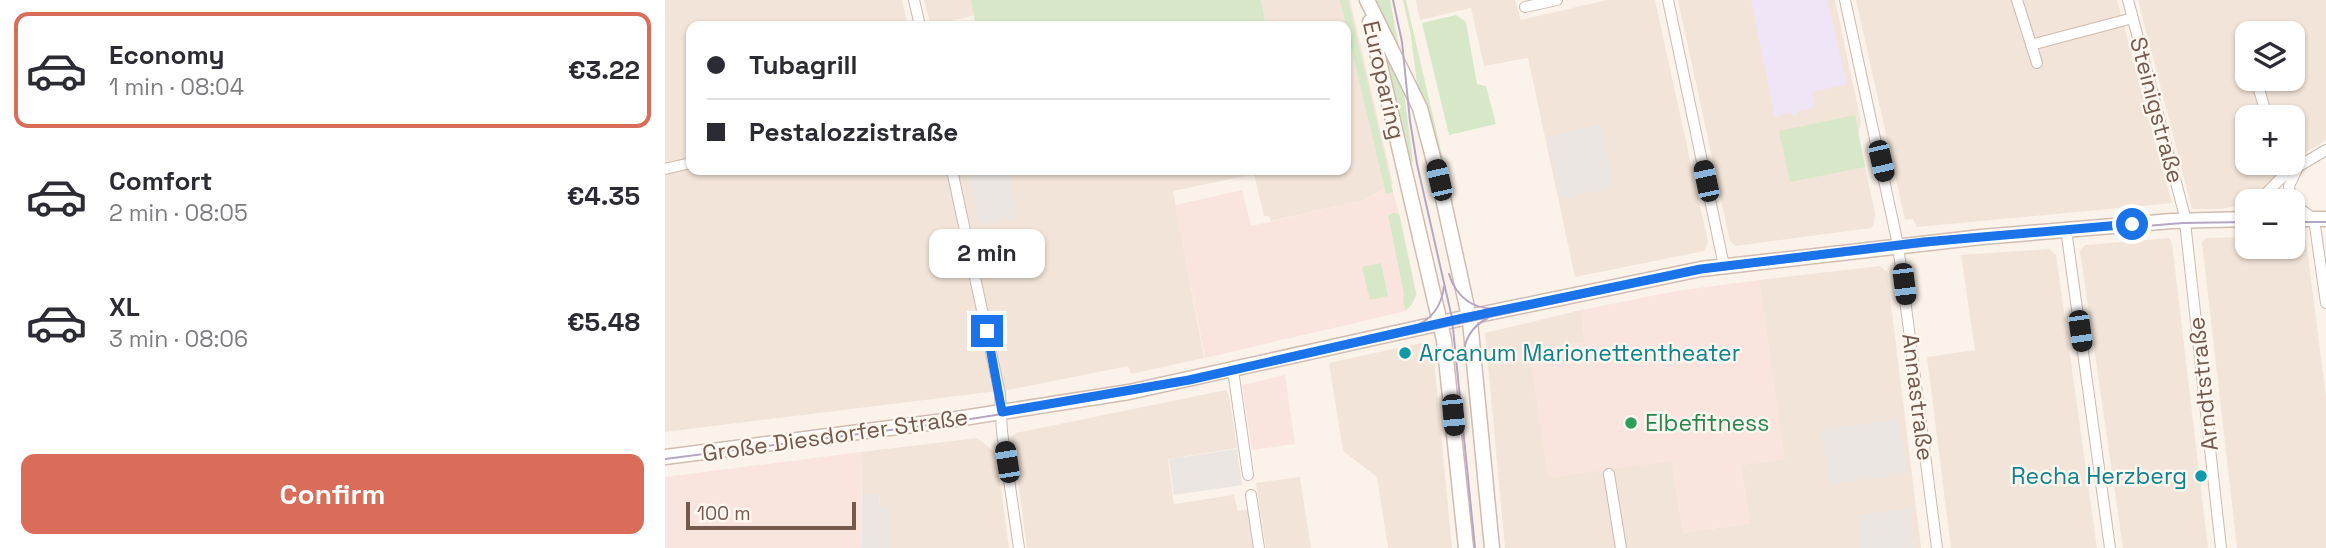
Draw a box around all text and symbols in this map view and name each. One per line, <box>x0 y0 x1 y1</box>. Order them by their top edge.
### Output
street label: Europaring <box>1356 18 1412 142</box>
map controls <box>2235 21 2305 259</box>
button: layers <box>2235 21 2305 91</box>
street label: Steinigstraße <box>2123 34 2191 186</box>
text: Economy <box>109 38 225 72</box>
icon: car <box>25 39 88 102</box>
text: Tubagrill <box>749 48 857 82</box>
text: €3.22 <box>568 53 640 87</box>
text: 1 min · 08:04 <box>109 72 244 102</box>
button: + <box>2235 105 2305 175</box>
text: Pestalozzistraße <box>749 115 958 149</box>
car <box>1867 138 1896 184</box>
car <box>1425 157 1454 203</box>
car <box>1692 158 1721 204</box>
text: Comfort <box>109 164 212 198</box>
icon: car <box>25 165 88 228</box>
text: €4.35 <box>567 179 640 213</box>
button: − <box>2235 189 2305 259</box>
text: 2 min · 08:05 <box>109 198 248 228</box>
route start <box>2116 208 2148 240</box>
callout: 2 min <box>929 230 1045 278</box>
text: 2 min <box>957 238 1017 268</box>
car <box>1892 262 1917 306</box>
text: XL <box>109 290 140 324</box>
icon: car <box>25 291 88 354</box>
text: €5.48 <box>567 305 640 339</box>
car <box>2067 309 2094 353</box>
route end <box>971 315 1003 347</box>
street label: Arndtstraße <box>2181 315 2225 453</box>
text: 3 min · 08:06 <box>109 324 248 354</box>
street label: Annastraße <box>1895 332 1941 462</box>
place label: Arcanum Marionettentheater <box>1419 338 1740 368</box>
marker: Arcanum Marionettentheater <box>1397 345 1413 361</box>
car <box>1441 393 1466 437</box>
street label: Große Diesdorfer Straße <box>700 401 970 469</box>
place label: Elbefitness <box>1645 408 1769 438</box>
marker: Elbefitness <box>1623 415 1639 431</box>
car <box>994 440 1021 484</box>
button: Confirm <box>21 454 644 534</box>
place label: Recha Herzberg <box>2011 461 2187 491</box>
marker: Recha Herzberg <box>2193 468 2209 484</box>
scale bar <box>686 499 856 531</box>
text: 100 m <box>697 501 751 526</box>

